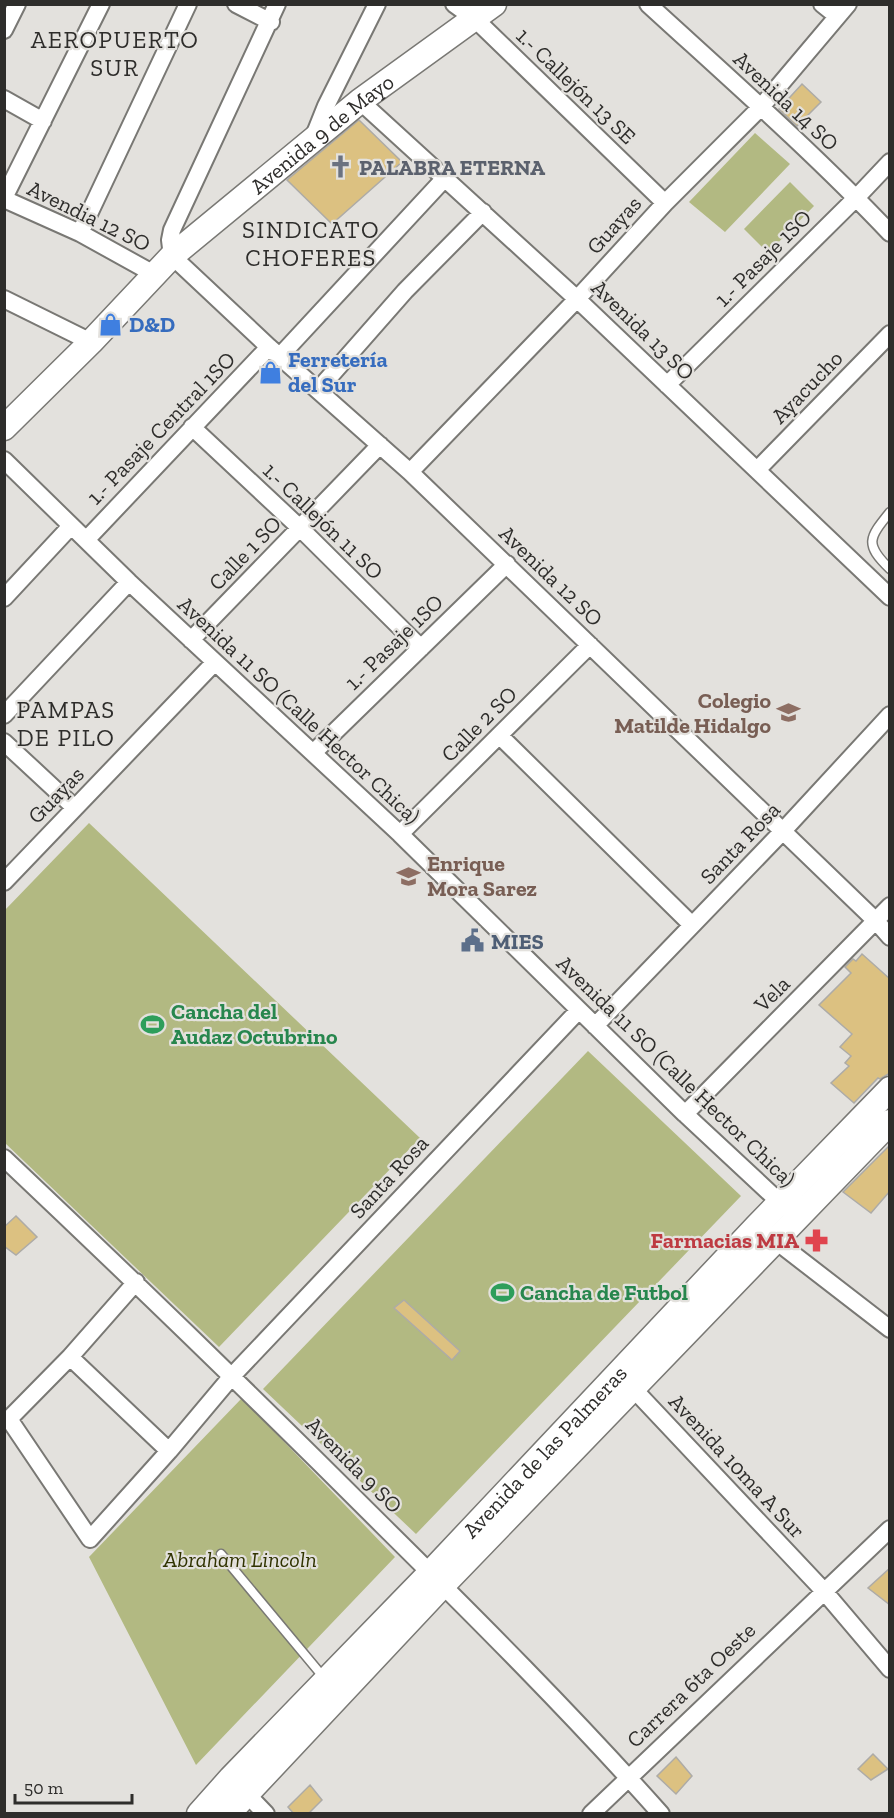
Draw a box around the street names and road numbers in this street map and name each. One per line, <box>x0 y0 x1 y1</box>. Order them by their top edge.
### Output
street label: 1.- Callejón 13 SE <box>511 22 641 150</box>
street label: Avenida 14 SO <box>728 45 844 157</box>
street label: Avenida 9 de Mayo <box>245 68 399 199</box>
street label: Avendia 12 SO <box>23 175 155 257</box>
street label: Guayas <box>581 190 647 260</box>
street label: 1.- Pasaje 1SO <box>709 204 817 312</box>
street label: Avenida 13 SO <box>586 274 700 386</box>
street label: Ayacucho <box>766 345 848 429</box>
street label: 1.- Pasaje Central 1SO <box>81 346 241 510</box>
street label: 1.- Callejón 11 SO <box>257 457 389 585</box>
street label: Calle 1 SO <box>203 510 287 596</box>
street label: Avenida 12 SO <box>494 520 608 632</box>
street label: 1.- Pasaje 1SO <box>339 588 449 696</box>
street label: Avenida 11 SO (Calle Hector Chica) <box>172 591 426 829</box>
street label: Calle 2 SO <box>436 681 522 767</box>
street label: Guayas <box>22 761 90 829</box>
street label: Santa Rosa <box>694 796 786 890</box>
street label: Avenida 11 SO (Calle Hector Chica) <box>551 950 801 1192</box>
street label: Vela <box>748 970 796 1018</box>
street label: Santa Rosa <box>344 1130 434 1224</box>
street label: Avenida de las Palmeras <box>457 1359 632 1543</box>
street label: Avenida 10ma A Sur <box>663 1388 811 1544</box>
street label: Avenida 9 SO <box>300 1411 408 1519</box>
street label: Carrera 6ta Oeste <box>621 1617 761 1753</box>

